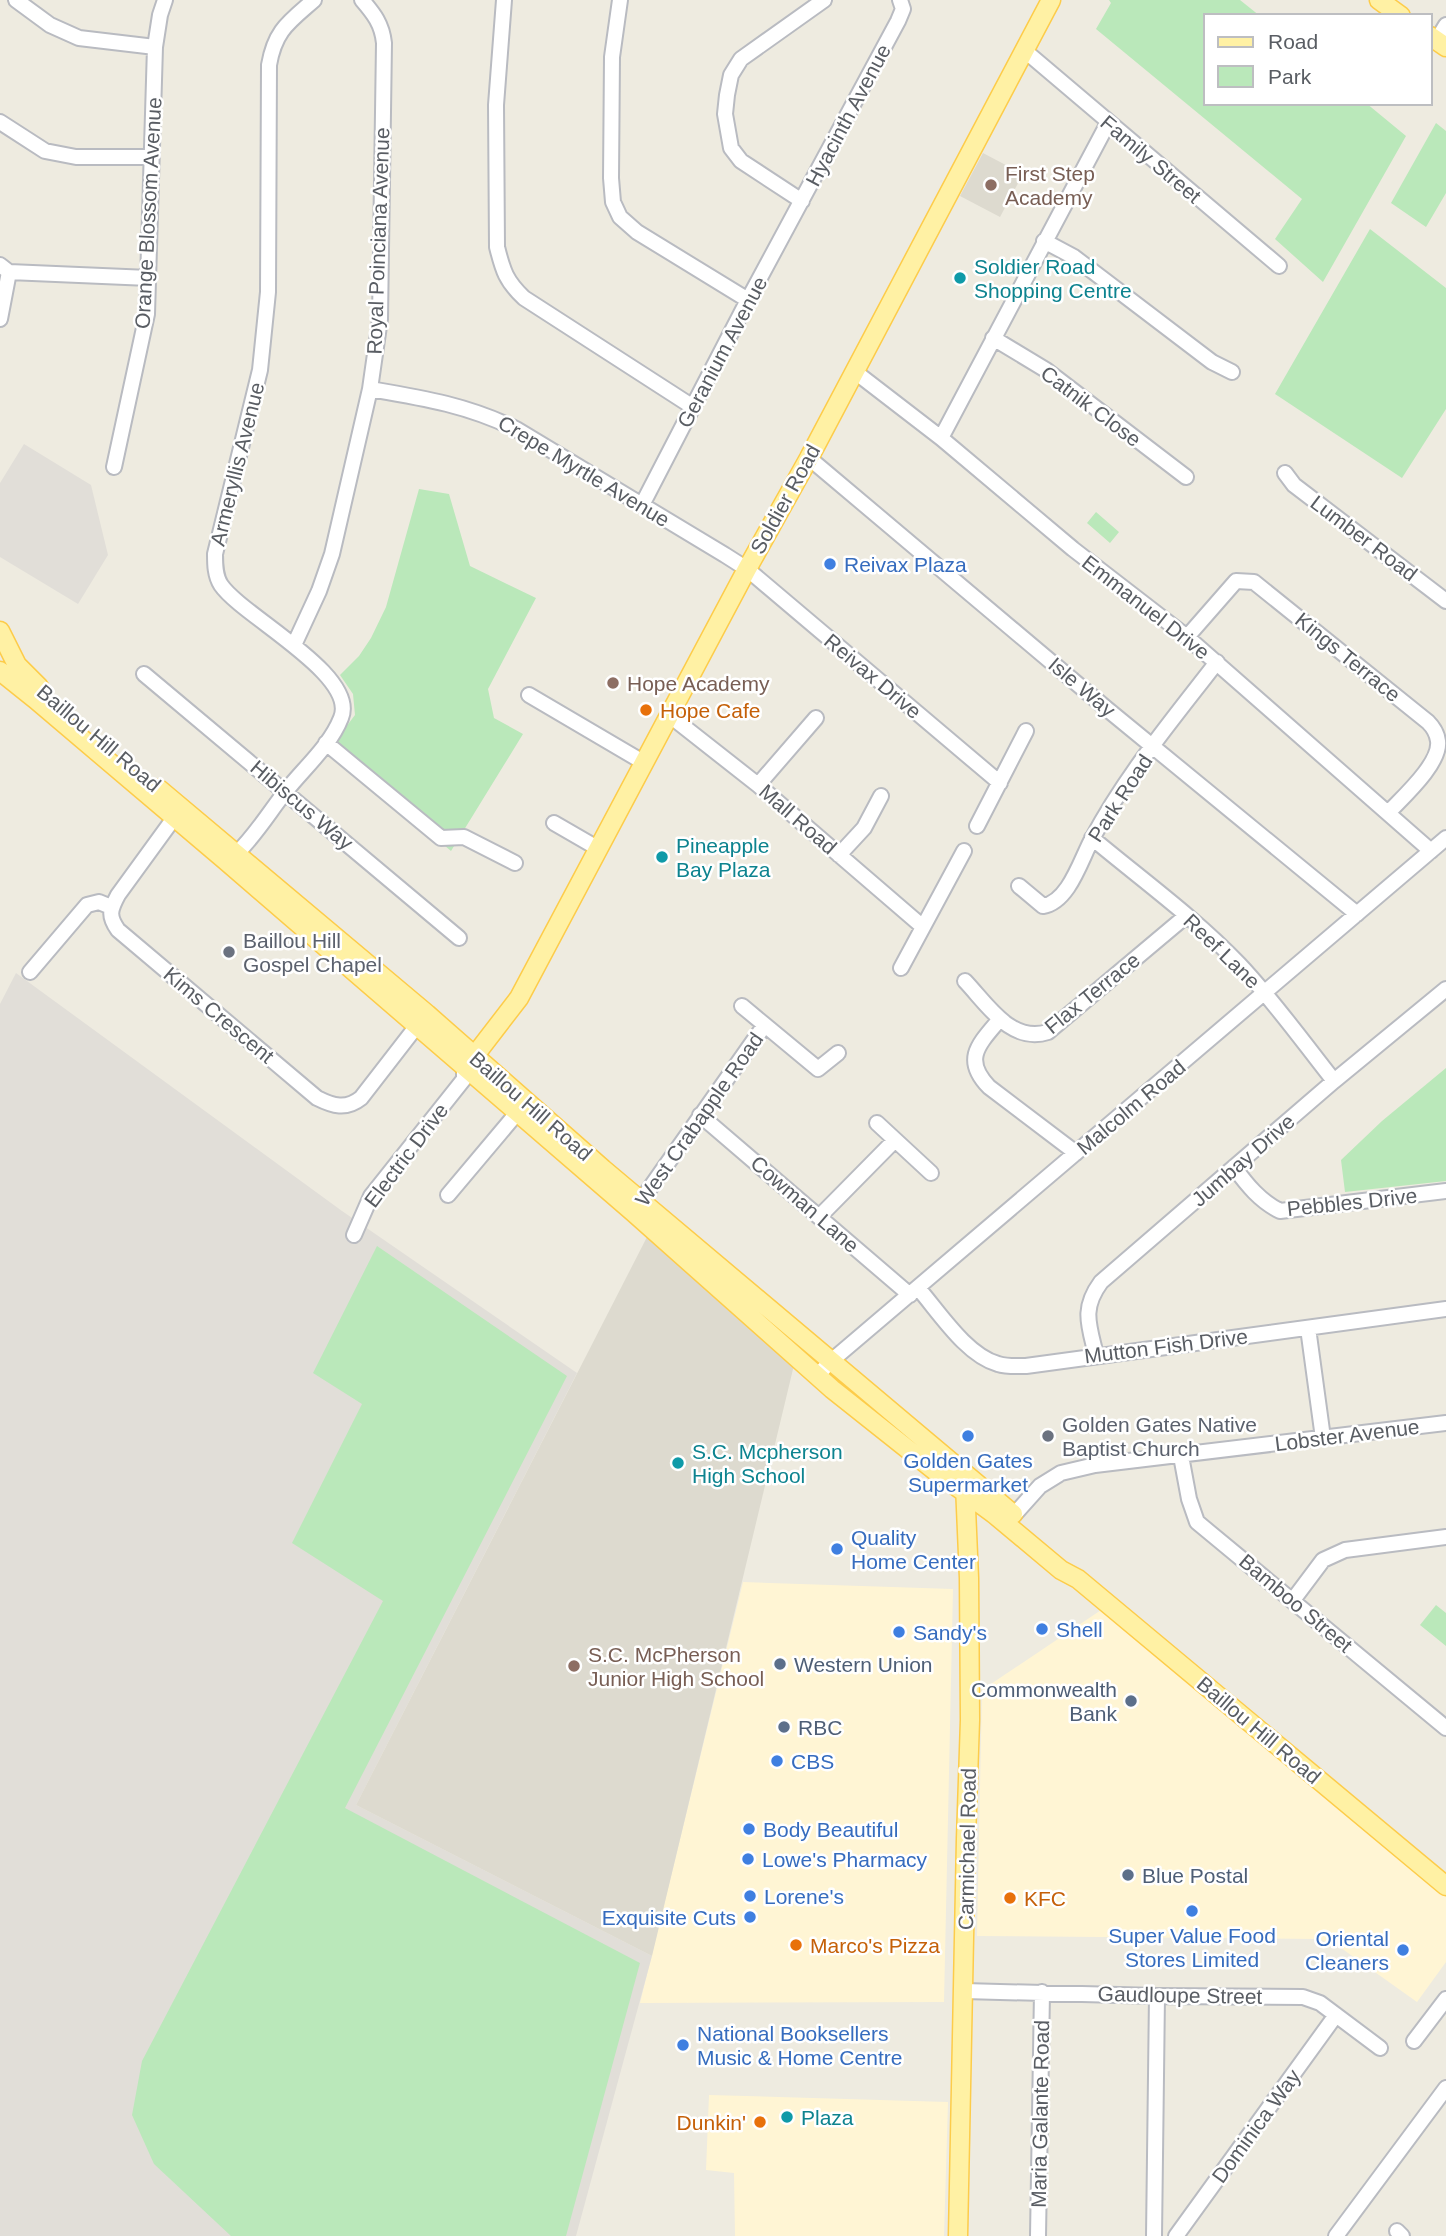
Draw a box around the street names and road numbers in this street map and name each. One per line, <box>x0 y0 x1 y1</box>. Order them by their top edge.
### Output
street label: Hyacinth Avenue <box>801 40 895 190</box>
street label: Orange Blossom Avenue <box>130 97 166 329</box>
street label: Family Street <box>1096 110 1206 208</box>
street label: Royal Poinciana Avenue <box>363 127 393 355</box>
street label: Geranium Avenue <box>672 273 772 431</box>
street label: Catnik Close <box>1037 361 1145 451</box>
street label: Armeryllis Avenue <box>206 380 268 548</box>
street label: Crepe Myrtle Avenue <box>494 411 674 531</box>
street label: Soldier Road <box>746 440 824 558</box>
street label: Lumber Road <box>1306 491 1422 585</box>
street label: Emmanuel Drive <box>1078 550 1214 664</box>
street label: Kings Terrace <box>1291 608 1405 706</box>
street label: Reivax Drive <box>820 629 926 723</box>
street label: Isle Way <box>1044 653 1120 722</box>
street label: Baillou Hill Road <box>33 680 165 796</box>
street label: Park Road <box>1083 750 1157 846</box>
street label: Hibiscus Way <box>246 756 358 855</box>
street label: Mall Road <box>755 779 841 859</box>
street label: Reef Lane <box>1179 909 1265 993</box>
street label: Flax Terrace <box>1040 948 1144 1038</box>
street label: Kims Crescent <box>159 962 279 1068</box>
street label: West Crabapple Road <box>630 1028 768 1210</box>
street label: Baillou Hill Road <box>465 1047 597 1165</box>
street label: Malcolm Road <box>1072 1055 1190 1159</box>
street label: Electric Drive <box>360 1099 452 1211</box>
street label: Jumbay Drive <box>1187 1109 1299 1211</box>
street label: Cowman Lane <box>746 1151 864 1257</box>
street label: Pebbles Drive <box>1286 1184 1418 1220</box>
street label: Mutton Fish Drive <box>1083 1325 1249 1367</box>
street label: Lobster Avenue <box>1273 1415 1421 1455</box>
street label: Bamboo Street <box>1235 1549 1357 1657</box>
street label: Baillou Hill Road <box>1193 1672 1325 1788</box>
street label: Carmichael Road <box>954 1768 980 1930</box>
street label: Gaudloupe Street <box>1097 1982 1263 2008</box>
street label: Maria Galante Road <box>1027 2020 1053 2208</box>
street label: Dominica Way <box>1207 2064 1305 2187</box>

